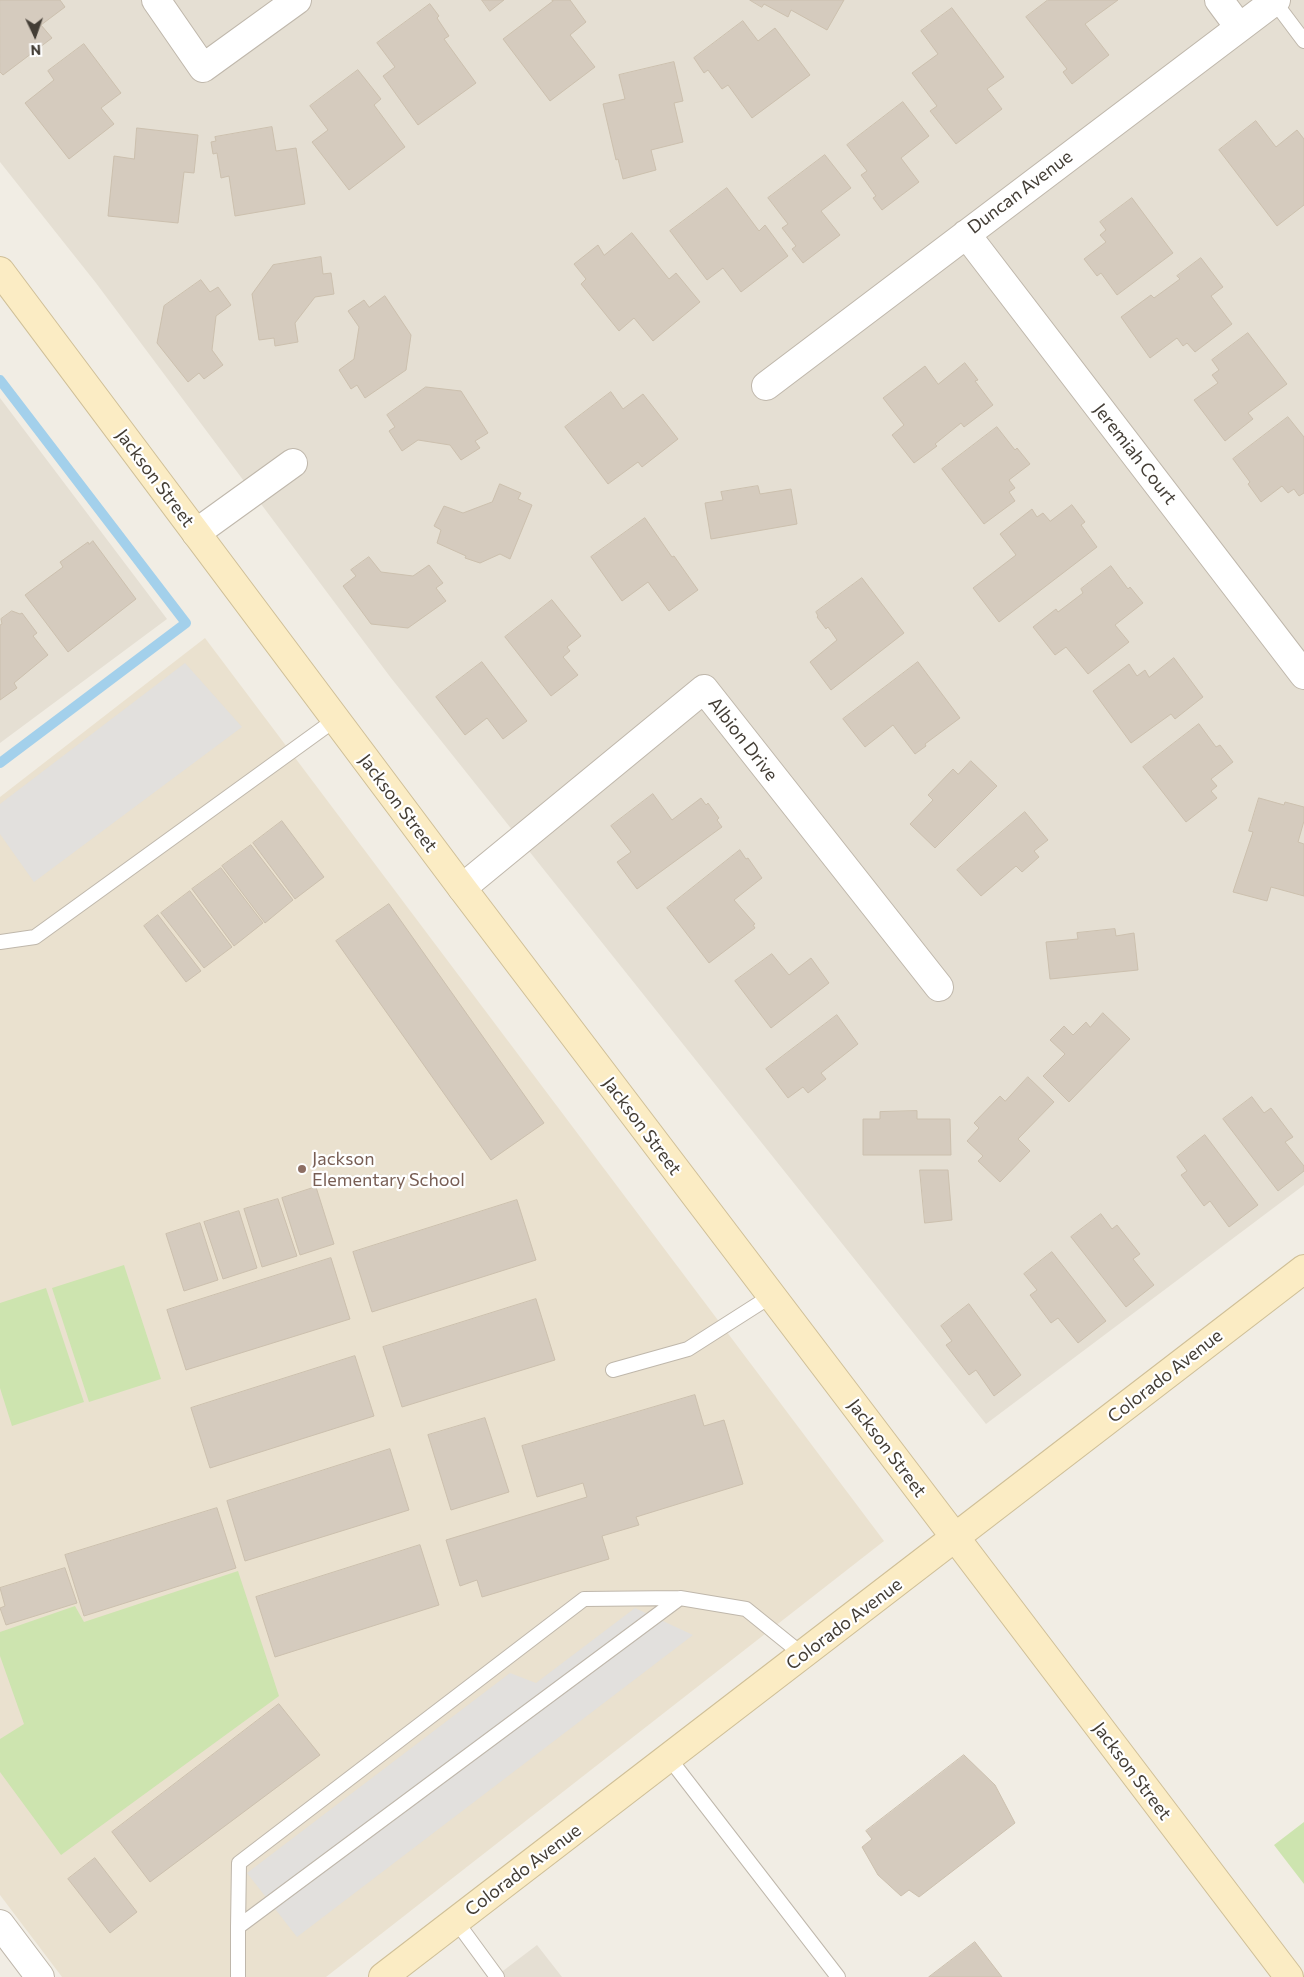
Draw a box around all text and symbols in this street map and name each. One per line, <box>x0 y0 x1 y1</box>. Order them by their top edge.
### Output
north arrow <box>10 10 60 60</box>
text: N <box>30 42 41 59</box>
street label: Duncan Avenue <box>963 146 1077 238</box>
street label: Jeremiah Court <box>1089 399 1181 509</box>
street label: Jackson Street <box>111 425 199 531</box>
street label: Albion Drive <box>704 693 782 785</box>
street label: Jackson Street <box>354 750 442 856</box>
street label: Jackson Street <box>598 1073 686 1179</box>
place label: Jackson Elementary School <box>312 1148 465 1190</box>
marker: Jackson Elementary School <box>296 1163 308 1175</box>
street label: Colorado Avenue <box>1103 1325 1227 1427</box>
street label: Jackson Street <box>843 1395 931 1501</box>
street label: Colorado Avenue <box>782 1573 906 1675</box>
street label: Jackson Street <box>1088 1718 1176 1824</box>
street label: Colorado Avenue <box>461 1819 585 1921</box>

